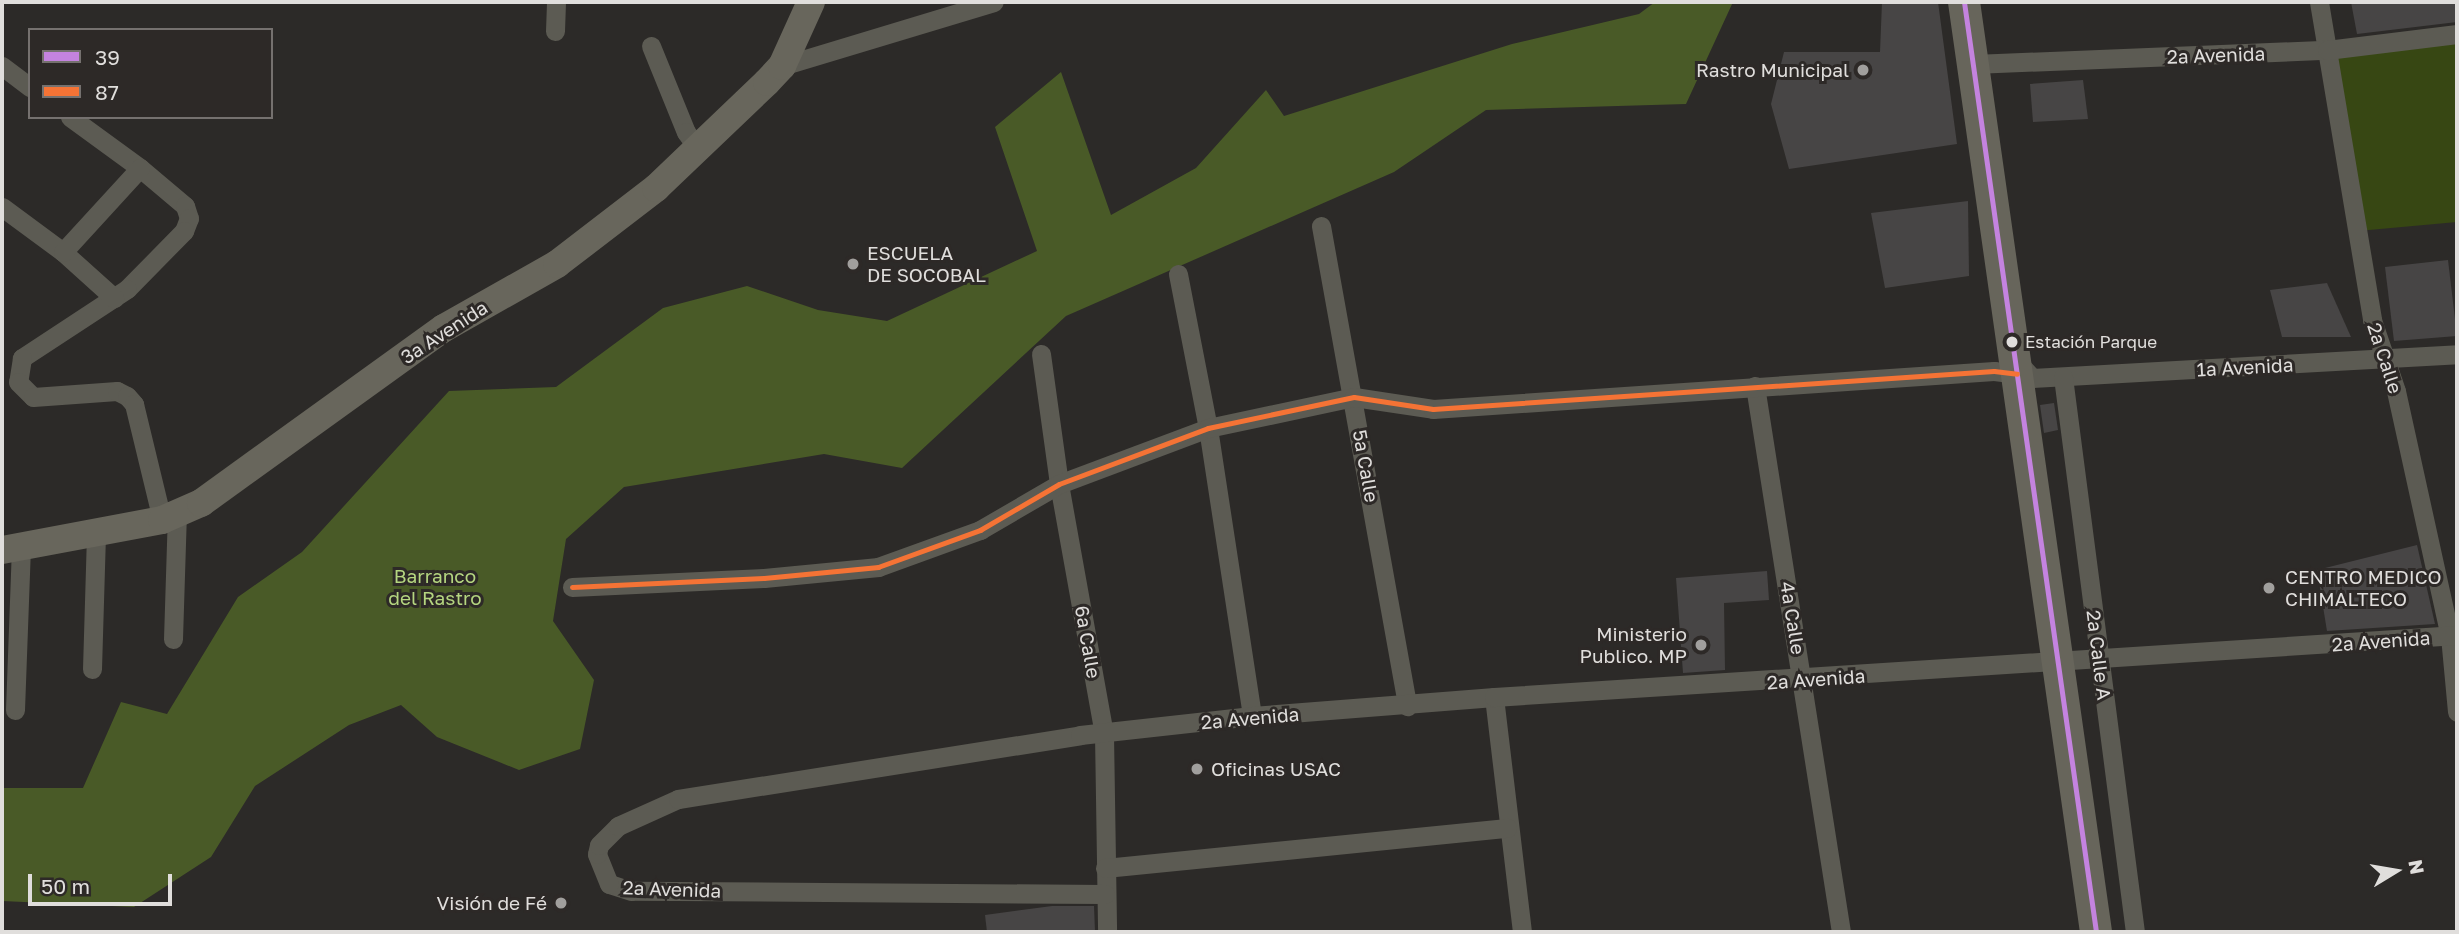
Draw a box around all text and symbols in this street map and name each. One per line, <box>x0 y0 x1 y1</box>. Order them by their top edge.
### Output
legend <box>28 28 273 119</box>
street label: 2a Avenida <box>2166 42 2266 68</box>
text: 39 <box>95 44 120 70</box>
place label: Rastro Municipal <box>1696 59 1849 81</box>
marker: Rastro Municipal <box>1855 62 1871 78</box>
text: 87 <box>95 79 119 105</box>
place label: ESCUELA DE SOCOBAL <box>867 242 986 286</box>
marker: ESCUELA DE SOCOBAL <box>845 256 861 272</box>
street label: 3a Avenida <box>396 296 492 368</box>
street label: 2a Calle <box>2363 320 2407 396</box>
place label: Estación Parque <box>2025 332 2157 352</box>
marker: Estación Parque <box>2005 335 2019 349</box>
street label: 1a Avenida <box>2196 353 2294 381</box>
street label: 5a Calle <box>1348 428 1384 504</box>
park label: Barranco del Rastro <box>388 565 482 609</box>
place label: CENTRO MEDICO CHIMALTECO <box>2285 566 2442 610</box>
marker: CENTRO MEDICO CHIMALTECO <box>2259 578 2279 598</box>
street label: 4a Calle <box>1776 580 1810 656</box>
street label: 6a Calle <box>1070 604 1106 680</box>
street label: 2a Calle A <box>2082 609 2116 701</box>
place label: Ministerio Publico. MP <box>1580 623 1687 667</box>
street label: 2a Avenida <box>2331 626 2431 656</box>
marker: Ministerio Publico. MP <box>1693 637 1709 653</box>
street label: 2a Avenida <box>1766 664 1866 694</box>
street label: 2a Avenida <box>1200 702 1300 734</box>
place label: Oficinas USAC <box>1211 758 1341 780</box>
marker: Oficinas USAC <box>1189 761 1205 777</box>
north arrow <box>2361 836 2431 906</box>
text: N <box>2404 858 2430 876</box>
scale bar <box>32 860 175 904</box>
text: 50 m <box>41 873 90 899</box>
street label: 2a Avenida <box>622 876 722 902</box>
place label: Visión de Fé <box>437 892 547 914</box>
marker: Visión de Fé <box>553 895 569 911</box>

